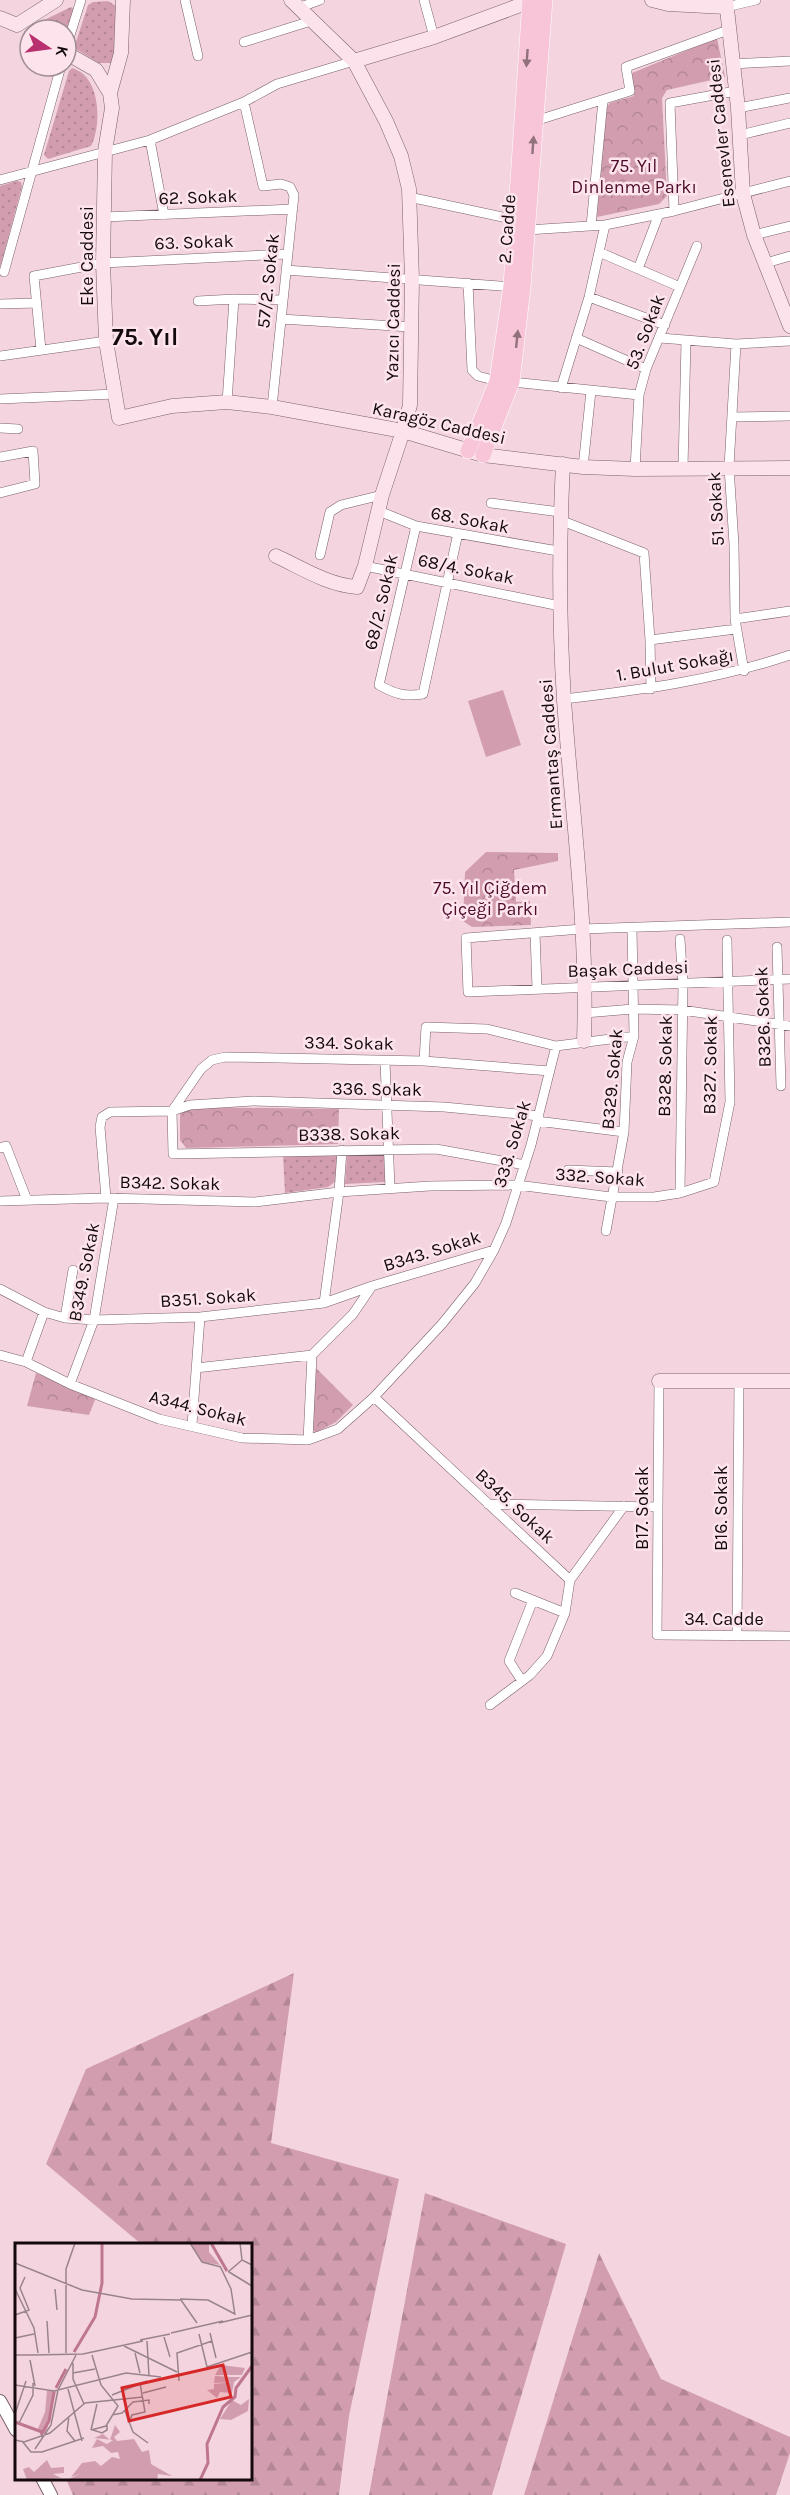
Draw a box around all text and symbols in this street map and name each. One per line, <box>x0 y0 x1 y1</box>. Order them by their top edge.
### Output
north arrow <box>18 18 78 78</box>
text: K <box>52 44 73 59</box>
one-way arrow <box>522 49 531 68</box>
street label: Esenevler Caddesi <box>702 58 740 208</box>
one-way arrow <box>528 135 538 154</box>
park label: 75. Yıl Dinlenme Parkı <box>571 155 697 198</box>
street label: 62. Sokak <box>158 185 238 209</box>
street label: 2. Cadde <box>494 194 520 264</box>
street label: Eke Caddesi <box>76 206 98 306</box>
street label: 63. Sokak <box>154 230 234 254</box>
street label: 57/2. Sokak <box>252 233 284 329</box>
street label: Yazıcı Caddesi <box>381 263 405 381</box>
street label: 53. Sokak <box>621 291 669 373</box>
district label: 75. Yıl <box>112 323 178 351</box>
one-way arrow <box>512 330 522 349</box>
street label: Karagöz Caddesi <box>370 397 508 449</box>
street label: 51. Sokak <box>703 471 729 547</box>
street label: 68. Sokak <box>429 502 511 538</box>
street label: 68/4. Sokak <box>416 549 516 589</box>
street label: 68/2. Sokak <box>359 552 403 652</box>
street label: 1. Bulut Sokağı <box>615 644 735 686</box>
street label: Ermantaş Caddesi <box>535 678 567 830</box>
park label: 75. Yıl Çiğdem Çiçeği Parkı <box>433 877 547 920</box>
street label: Başak Caddesi <box>567 956 689 982</box>
street label: B326. Sokak <box>750 966 776 1068</box>
street label: B328. Sokak <box>653 1015 677 1117</box>
street label: B327. Sokak <box>698 1015 722 1115</box>
street label: B329. Sokak <box>597 1028 627 1130</box>
street label: 334. Sokak <box>304 1031 394 1055</box>
street label: 336. Sokak <box>332 1077 422 1101</box>
street label: 333. Sokak <box>488 1098 536 1190</box>
street label: B338. Sokak <box>298 1122 400 1146</box>
street label: 332. Sokak <box>554 1163 646 1191</box>
street label: B342. Sokak <box>119 1171 221 1195</box>
street label: B349. Sokak <box>64 1220 104 1324</box>
street label: B343. Sokak <box>381 1226 483 1276</box>
street label: B351. Sokak <box>159 1284 257 1312</box>
street label: A344. Sokak <box>147 1385 249 1431</box>
street label: B345. Sokak <box>471 1464 559 1548</box>
street label: B16. Sokak <box>710 1465 732 1551</box>
street label: B17. Sokak <box>631 1466 653 1550</box>
street label: 34. Cadde <box>684 1608 764 1630</box>
inset map <box>15 2243 252 2480</box>

